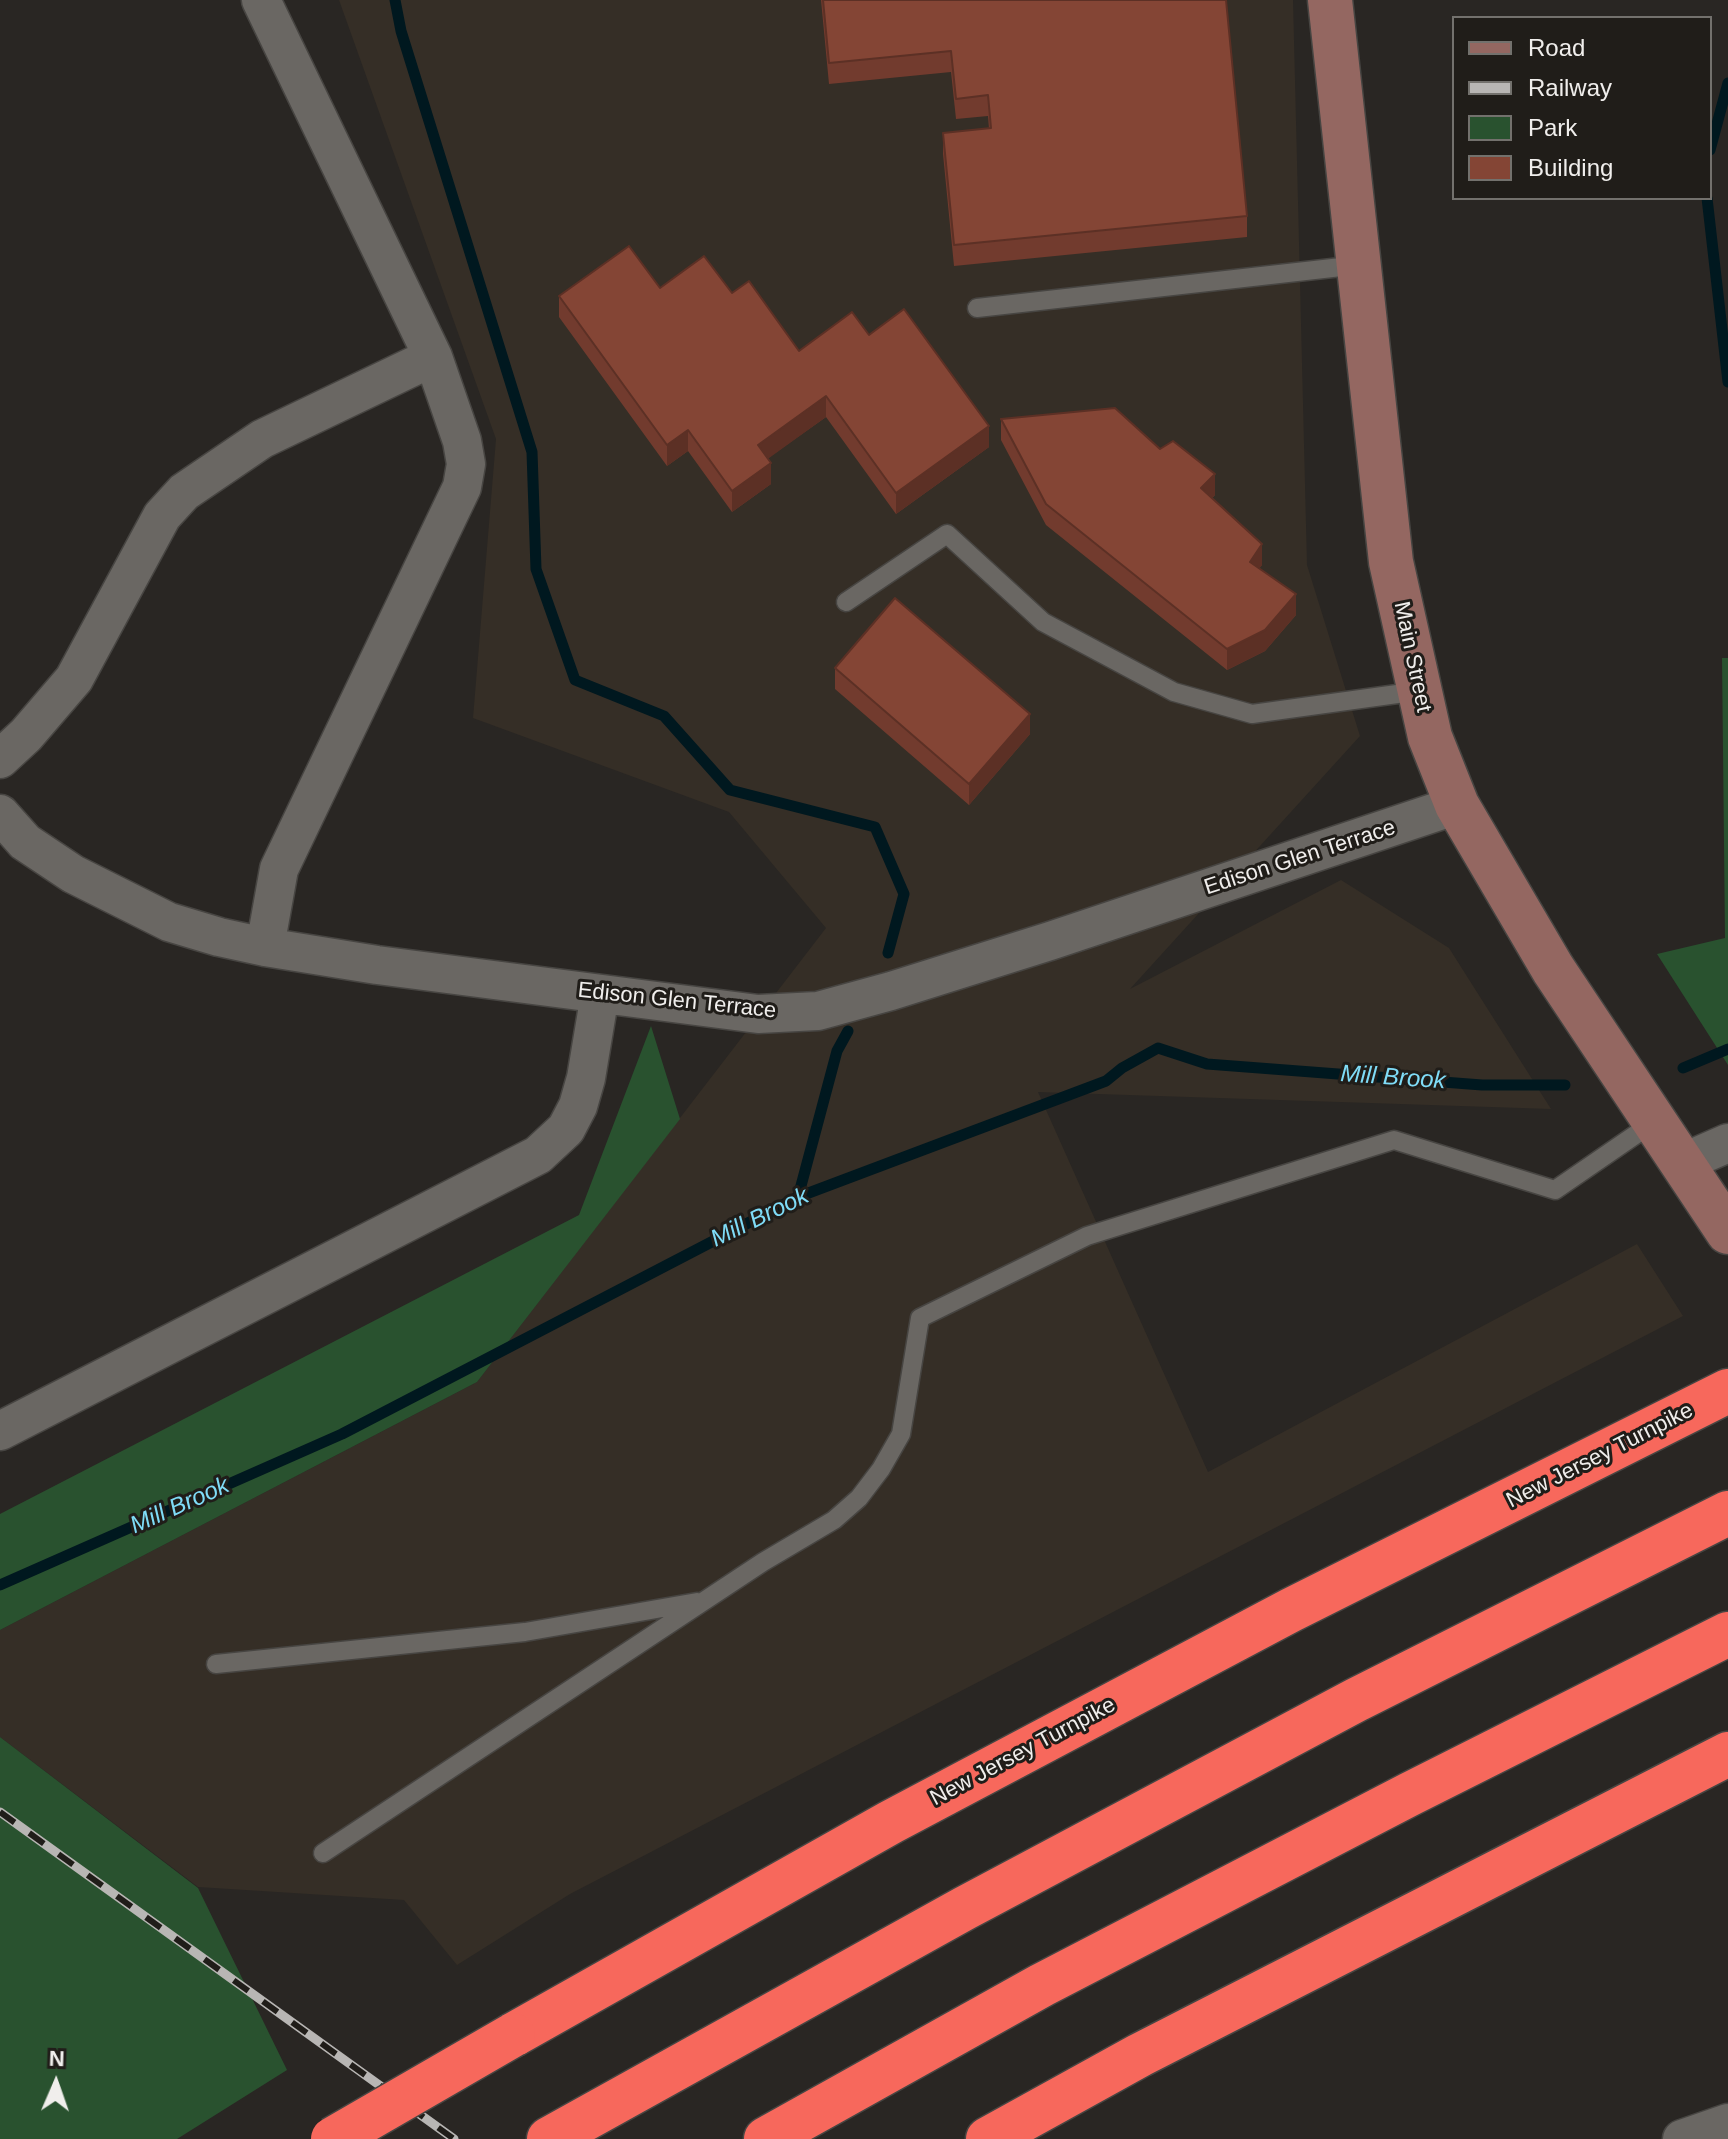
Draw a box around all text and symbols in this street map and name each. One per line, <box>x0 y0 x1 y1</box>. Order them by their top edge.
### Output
legend <box>1452 16 1712 200</box>
text: Road <box>1528 34 1585 61</box>
text: Railway <box>1528 74 1612 101</box>
text: Park <box>1528 114 1577 141</box>
text: Building <box>1528 154 1613 181</box>
street label: Main Street <box>1387 599 1437 715</box>
street label: Edison Glen Terrace <box>1201 815 1399 901</box>
street label: Edison Glen Terrace <box>577 977 777 1025</box>
water label: Mill Brook <box>1339 1060 1447 1096</box>
water label: Mill Brook <box>706 1182 814 1254</box>
street label: New Jersey Turnpike <box>1502 1398 1698 1514</box>
water label: Mill Brook <box>126 1471 234 1541</box>
street label: New Jersey Turnpike <box>926 1692 1120 1812</box>
north arrow <box>16 2043 96 2123</box>
text: N <box>48 2046 65 2071</box>

